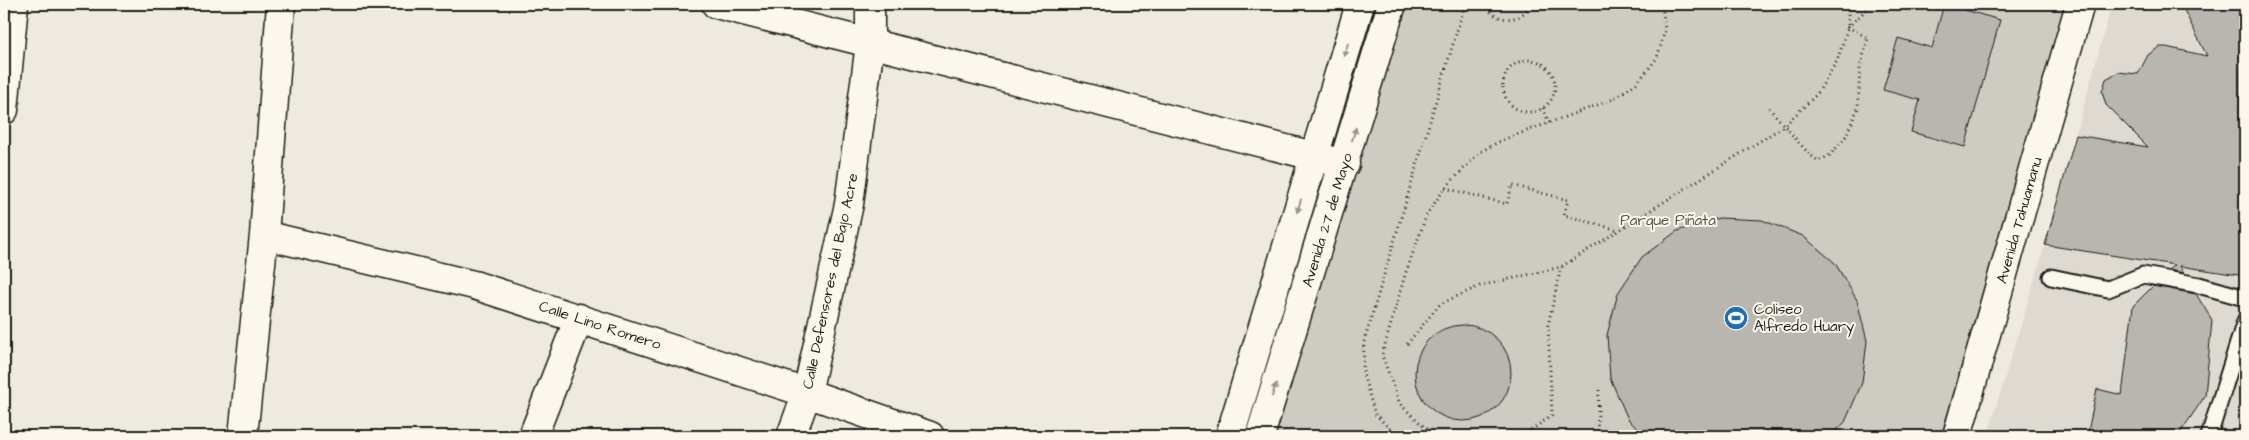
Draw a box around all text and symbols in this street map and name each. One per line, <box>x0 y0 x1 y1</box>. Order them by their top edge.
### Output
one-way arrow <box>1341 43 1349 58</box>
one-way arrow <box>1350 127 1358 142</box>
street label: Avenida 27 de Mayo <box>1297 150 1359 290</box>
street label: Avenida Tahuamanu <box>1991 154 2048 286</box>
street label: Calle Defensores del Bajo Acre <box>797 171 864 391</box>
one-way arrow <box>1295 199 1303 214</box>
park label: Parque Piñata <box>1620 210 1716 231</box>
street label: Calle Lino Romero <box>536 296 664 355</box>
place label: Coliseo Alfredo Huary <box>1754 299 1854 338</box>
sports icon: Coliseo Alfredo Huary <box>1723 305 1749 331</box>
one-way arrow <box>1271 382 1279 397</box>

